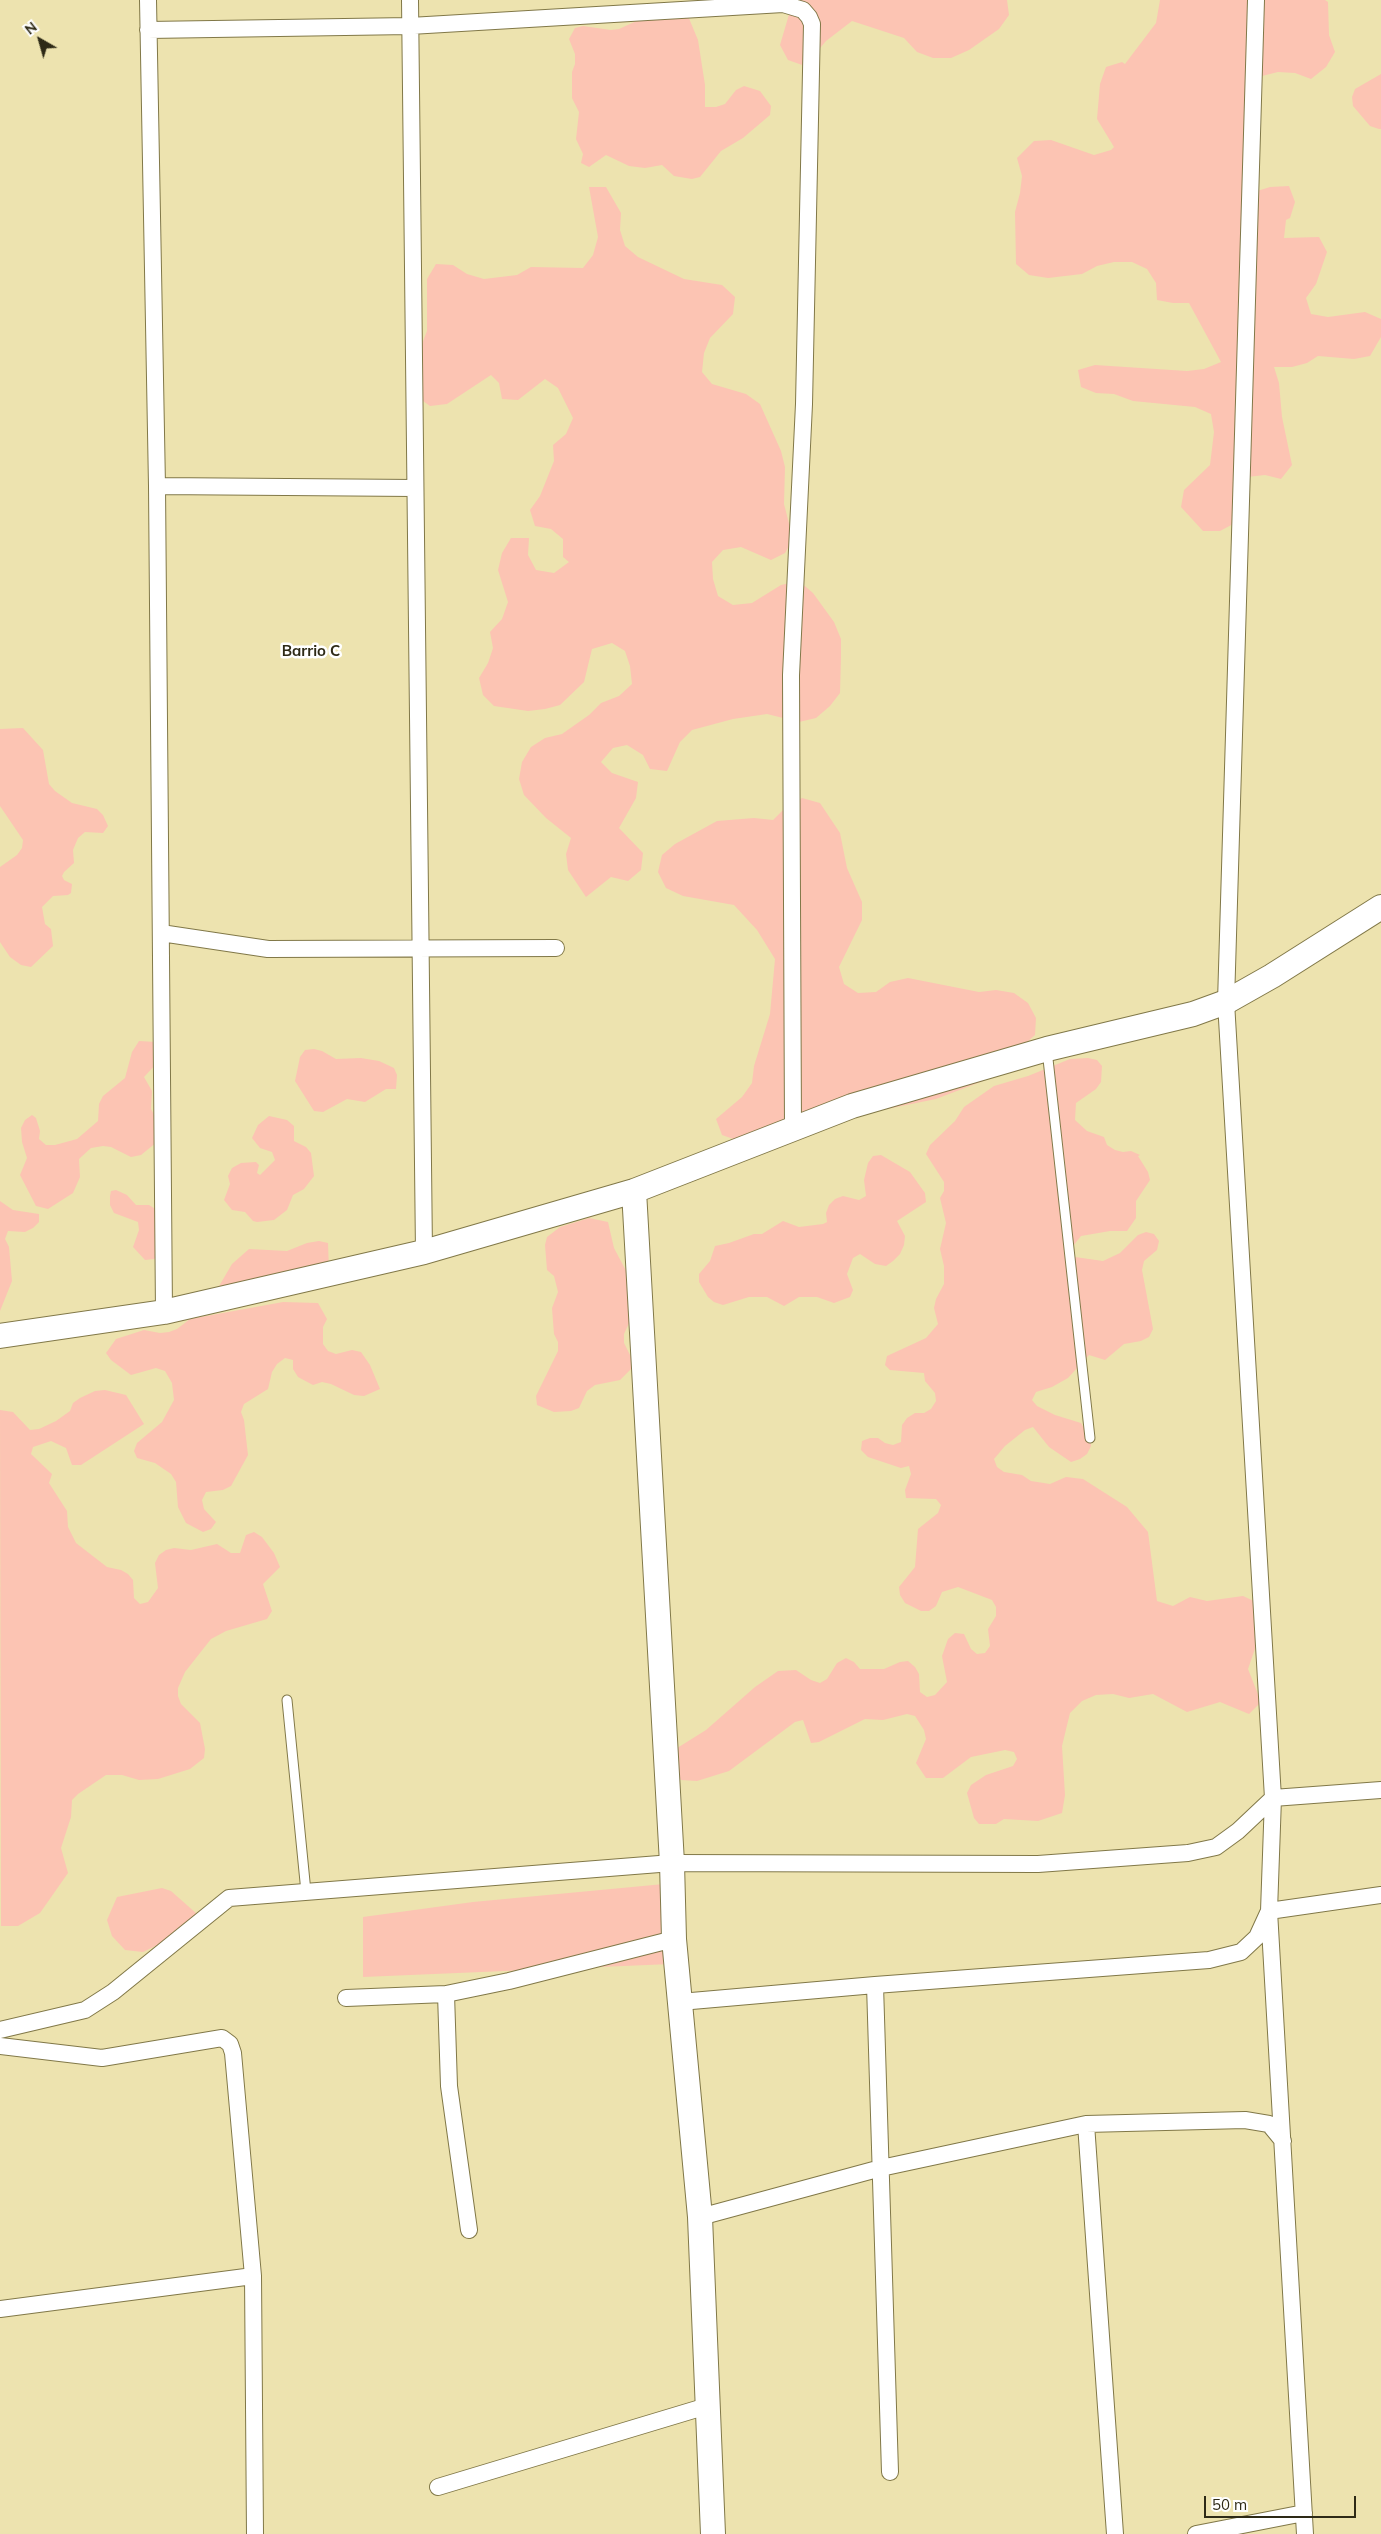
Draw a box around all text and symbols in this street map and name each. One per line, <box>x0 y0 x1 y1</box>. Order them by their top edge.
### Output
north arrow <box>15 15 65 65</box>
text: N <box>21 18 40 39</box>
district label: Barrio C <box>282 642 340 660</box>
scale bar <box>1206 2486 1358 2518</box>
text: 50 m <box>1212 2495 1247 2514</box>

